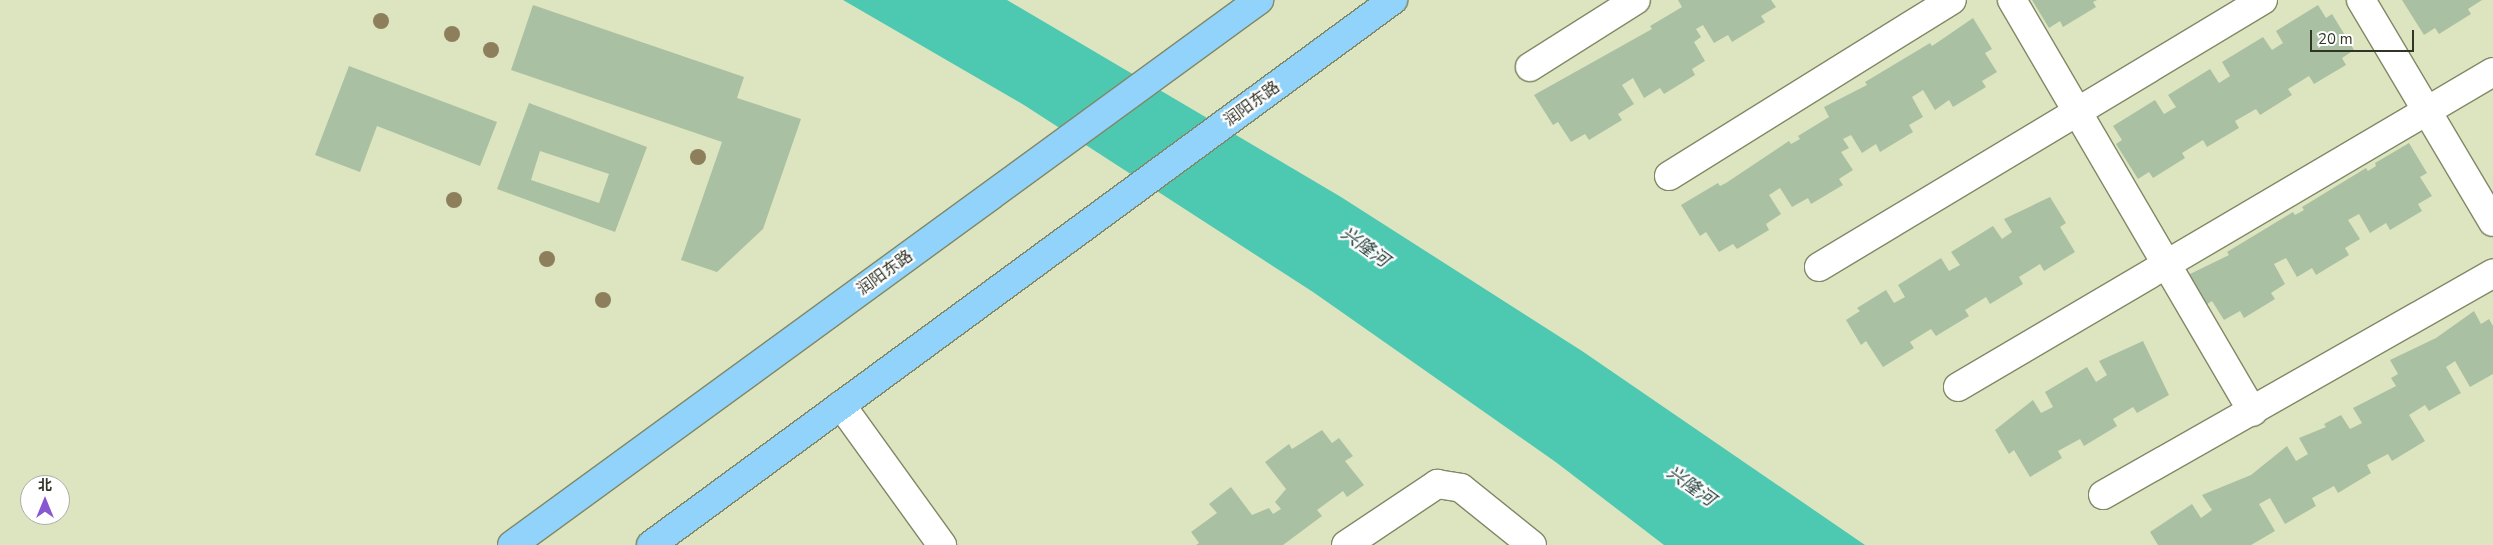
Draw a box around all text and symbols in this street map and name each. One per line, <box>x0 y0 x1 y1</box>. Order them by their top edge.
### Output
scale bar <box>2313 20 2417 52</box>
text: 20 m <box>2318 29 2353 49</box>
street label: 润阳东路 <box>1220 77 1284 131</box>
water label: 兴隆河 <box>1337 222 1393 272</box>
street label: 润阳东路 <box>853 246 917 300</box>
water label: 兴隆河 <box>1663 461 1719 511</box>
north arrow <box>20 475 70 525</box>
text: 北 <box>38 476 52 495</box>

